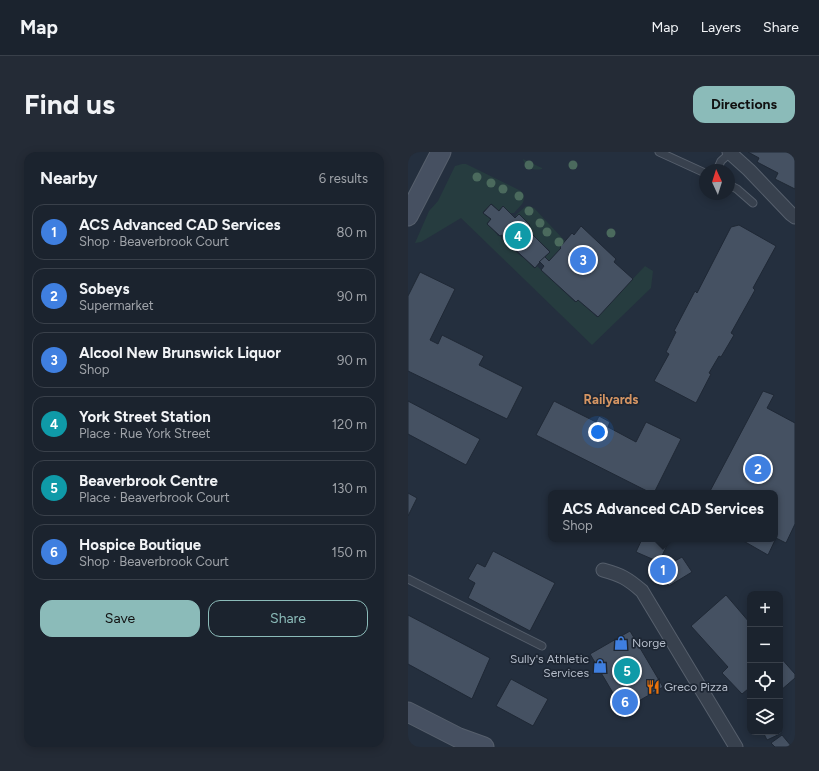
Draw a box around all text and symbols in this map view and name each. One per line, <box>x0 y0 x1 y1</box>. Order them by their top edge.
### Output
text: Map <box>20 16 58 39</box>
text: Map <box>651 19 679 36</box>
text: Layers <box>701 19 741 36</box>
text: Share <box>763 19 799 36</box>
button: Directions <box>693 86 795 123</box>
text: Find us <box>24 87 115 121</box>
north arrow <box>699 164 735 200</box>
text: Nearby <box>40 168 98 188</box>
text: 6 results <box>319 171 368 186</box>
text: ACS Advanced CAD Services <box>79 216 280 234</box>
pin: 4 <box>505 221 531 251</box>
text: 1 <box>51 225 57 240</box>
text: 80 m <box>336 225 367 240</box>
text: Shop · Beaverbrook Court <box>79 234 229 249</box>
pin: 3 <box>570 245 596 275</box>
text: Sobeys <box>79 280 129 298</box>
text: 2 <box>50 289 58 304</box>
text: 90 m <box>337 289 367 304</box>
text: Supermarket <box>79 298 154 313</box>
text: Alcool New Brunswick Liquor <box>79 344 281 362</box>
text: 3 <box>50 353 58 368</box>
text: 90 m <box>337 353 367 368</box>
text: Shop <box>79 362 109 377</box>
district label: Railyards <box>584 392 638 407</box>
text: York Street Station <box>79 408 211 426</box>
text: 4 <box>50 417 58 432</box>
text: 120 m <box>332 417 367 432</box>
your location <box>588 422 608 442</box>
text: Place · Rue York Street <box>79 426 211 441</box>
pin: 2 <box>745 454 771 484</box>
text: Beaverbrook Centre <box>79 472 218 490</box>
text: 5 <box>50 481 58 496</box>
text: 130 m <box>332 481 367 496</box>
text: Place · Beaverbrook Court <box>79 490 230 505</box>
popup <box>548 490 778 542</box>
text: ACS Advanced CAD Services <box>562 500 764 518</box>
text: Shop <box>562 518 593 533</box>
text: Hospice Boutique <box>79 536 201 554</box>
text: 6 <box>50 545 58 560</box>
text: 150 m <box>332 545 367 560</box>
text: Shop · Beaverbrook Court <box>79 554 229 569</box>
pin: 1 <box>650 555 676 585</box>
map controls <box>747 591 783 735</box>
button: + <box>747 591 783 627</box>
button: Save <box>40 600 200 637</box>
button: Share <box>208 600 368 637</box>
button: − <box>747 627 783 663</box>
shop icon: Norge <box>613 635 629 651</box>
place label: Norge <box>632 636 666 650</box>
place label: Sully's Athletic Services <box>510 652 589 680</box>
pin: 5 <box>614 656 640 686</box>
shop icon: Sully's Athletic Services <box>592 658 608 674</box>
button: locate <box>747 663 783 699</box>
restaurant icon: Greco Pizza <box>645 679 661 695</box>
place label: Greco Pizza <box>664 680 728 694</box>
pin: 6 <box>612 687 638 717</box>
button: layers <box>747 699 783 735</box>

